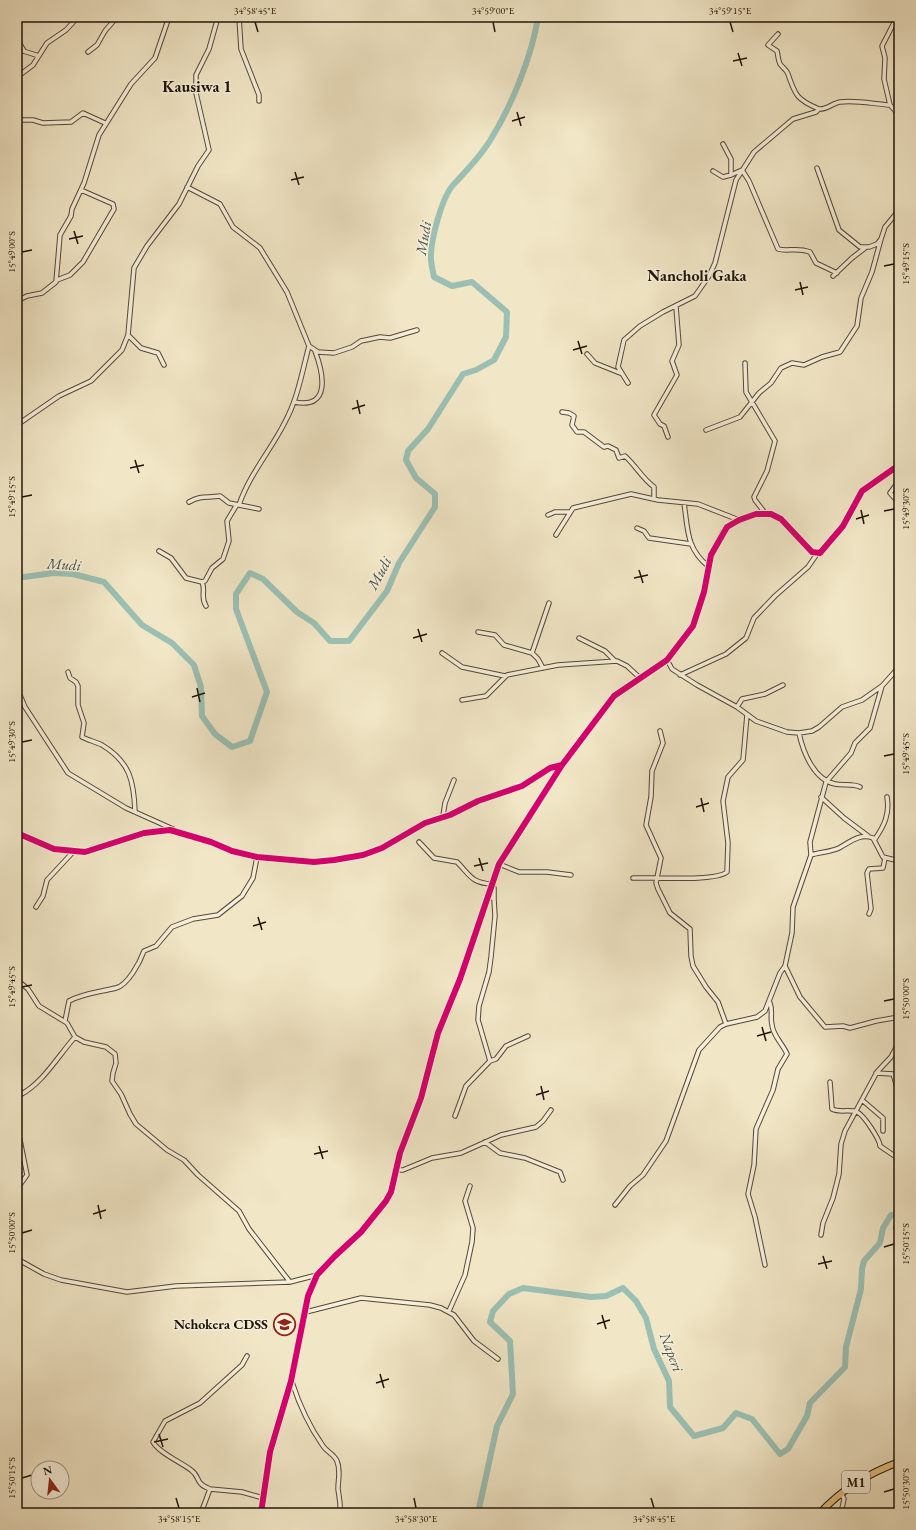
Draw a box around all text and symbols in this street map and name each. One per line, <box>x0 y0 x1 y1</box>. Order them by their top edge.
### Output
text: 34°58'45"E <box>234 4 277 17</box>
text: 34°59'00"E <box>472 4 515 17</box>
text: 34°59'15"E <box>709 4 752 17</box>
district label: Kausiwa 1 <box>162 76 232 97</box>
water label: Mudi <box>411 219 435 257</box>
text: 15°49'00"S <box>5 231 18 273</box>
text: 15°49'15"S <box>899 243 912 285</box>
district label: Nancholi Gaka <box>647 265 748 286</box>
text: 15°49'15"S <box>5 476 18 518</box>
text: 15°49'30"S <box>899 488 912 530</box>
water label: Mudi <box>362 553 396 594</box>
water label: Mudi <box>45 554 82 574</box>
text: 15°49'30"S <box>5 721 18 763</box>
text: 15°49'45"S <box>899 733 912 775</box>
text: 15°49'45"S <box>5 966 18 1008</box>
text: 15°50'00"S <box>899 978 912 1020</box>
text: 15°50'00"S <box>5 1212 18 1254</box>
text: 15°50'15"S <box>899 1223 912 1265</box>
school or university icon: Nchokera CDSS <box>271 1311 297 1337</box>
place label: Nchokera CDSS <box>174 1315 268 1333</box>
water label: Naperi <box>656 1329 688 1375</box>
text: 15°50'15"S <box>5 1457 18 1499</box>
north arrow <box>30 1460 70 1500</box>
text: N <box>41 1462 54 1478</box>
text: 15°50'30"S <box>899 1468 912 1510</box>
road number: M1 <box>842 1471 870 1493</box>
text: 34°58'15"E <box>158 1512 201 1525</box>
text: 34°58'30"E <box>395 1512 438 1525</box>
text: 34°58'45"E <box>633 1512 676 1525</box>

